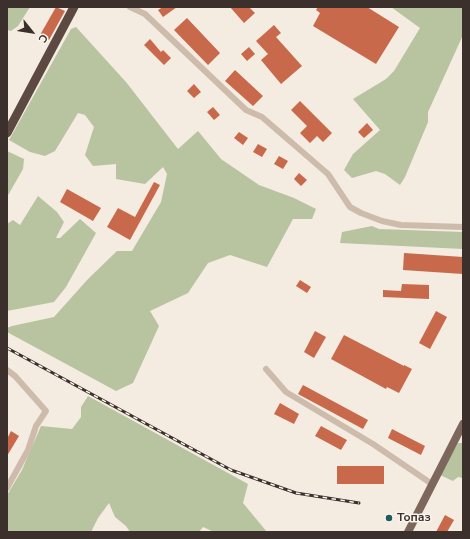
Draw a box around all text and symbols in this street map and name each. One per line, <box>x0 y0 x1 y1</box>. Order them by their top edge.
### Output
north arrow <box>12 12 52 52</box>
text: С <box>34 31 51 45</box>
place label: Топаз <box>397 511 431 525</box>
marker: Топаз <box>384 513 394 523</box>

